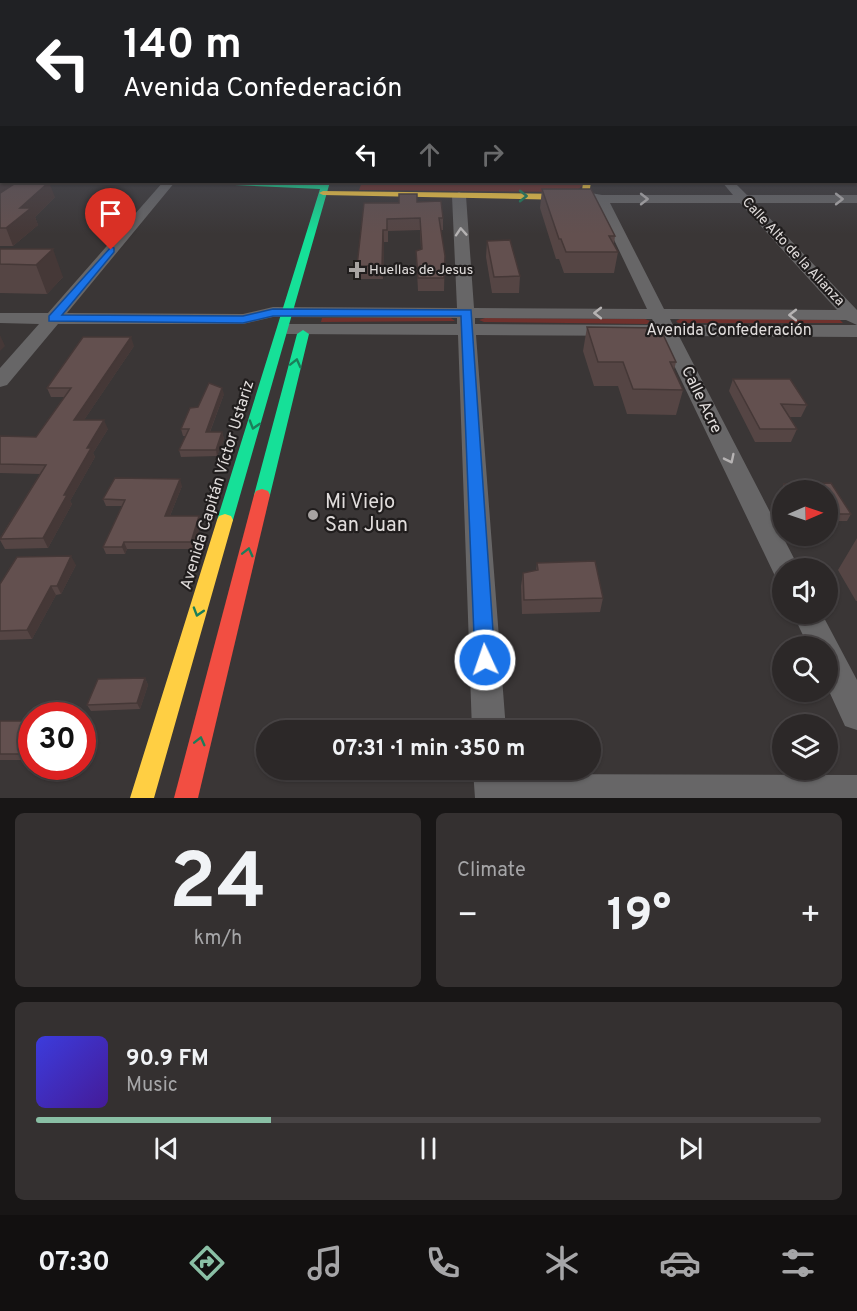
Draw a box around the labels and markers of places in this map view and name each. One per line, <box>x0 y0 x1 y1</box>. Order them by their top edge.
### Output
pin <box>85 188 136 250</box>
place label: Huellas de Jesus <box>369 262 473 279</box>
marker: Huellas de Jesus <box>350 263 364 277</box>
place label: Mi Viejo San Juan <box>325 490 408 539</box>
marker: Mi Viejo San Juan <box>306 508 320 522</box>

